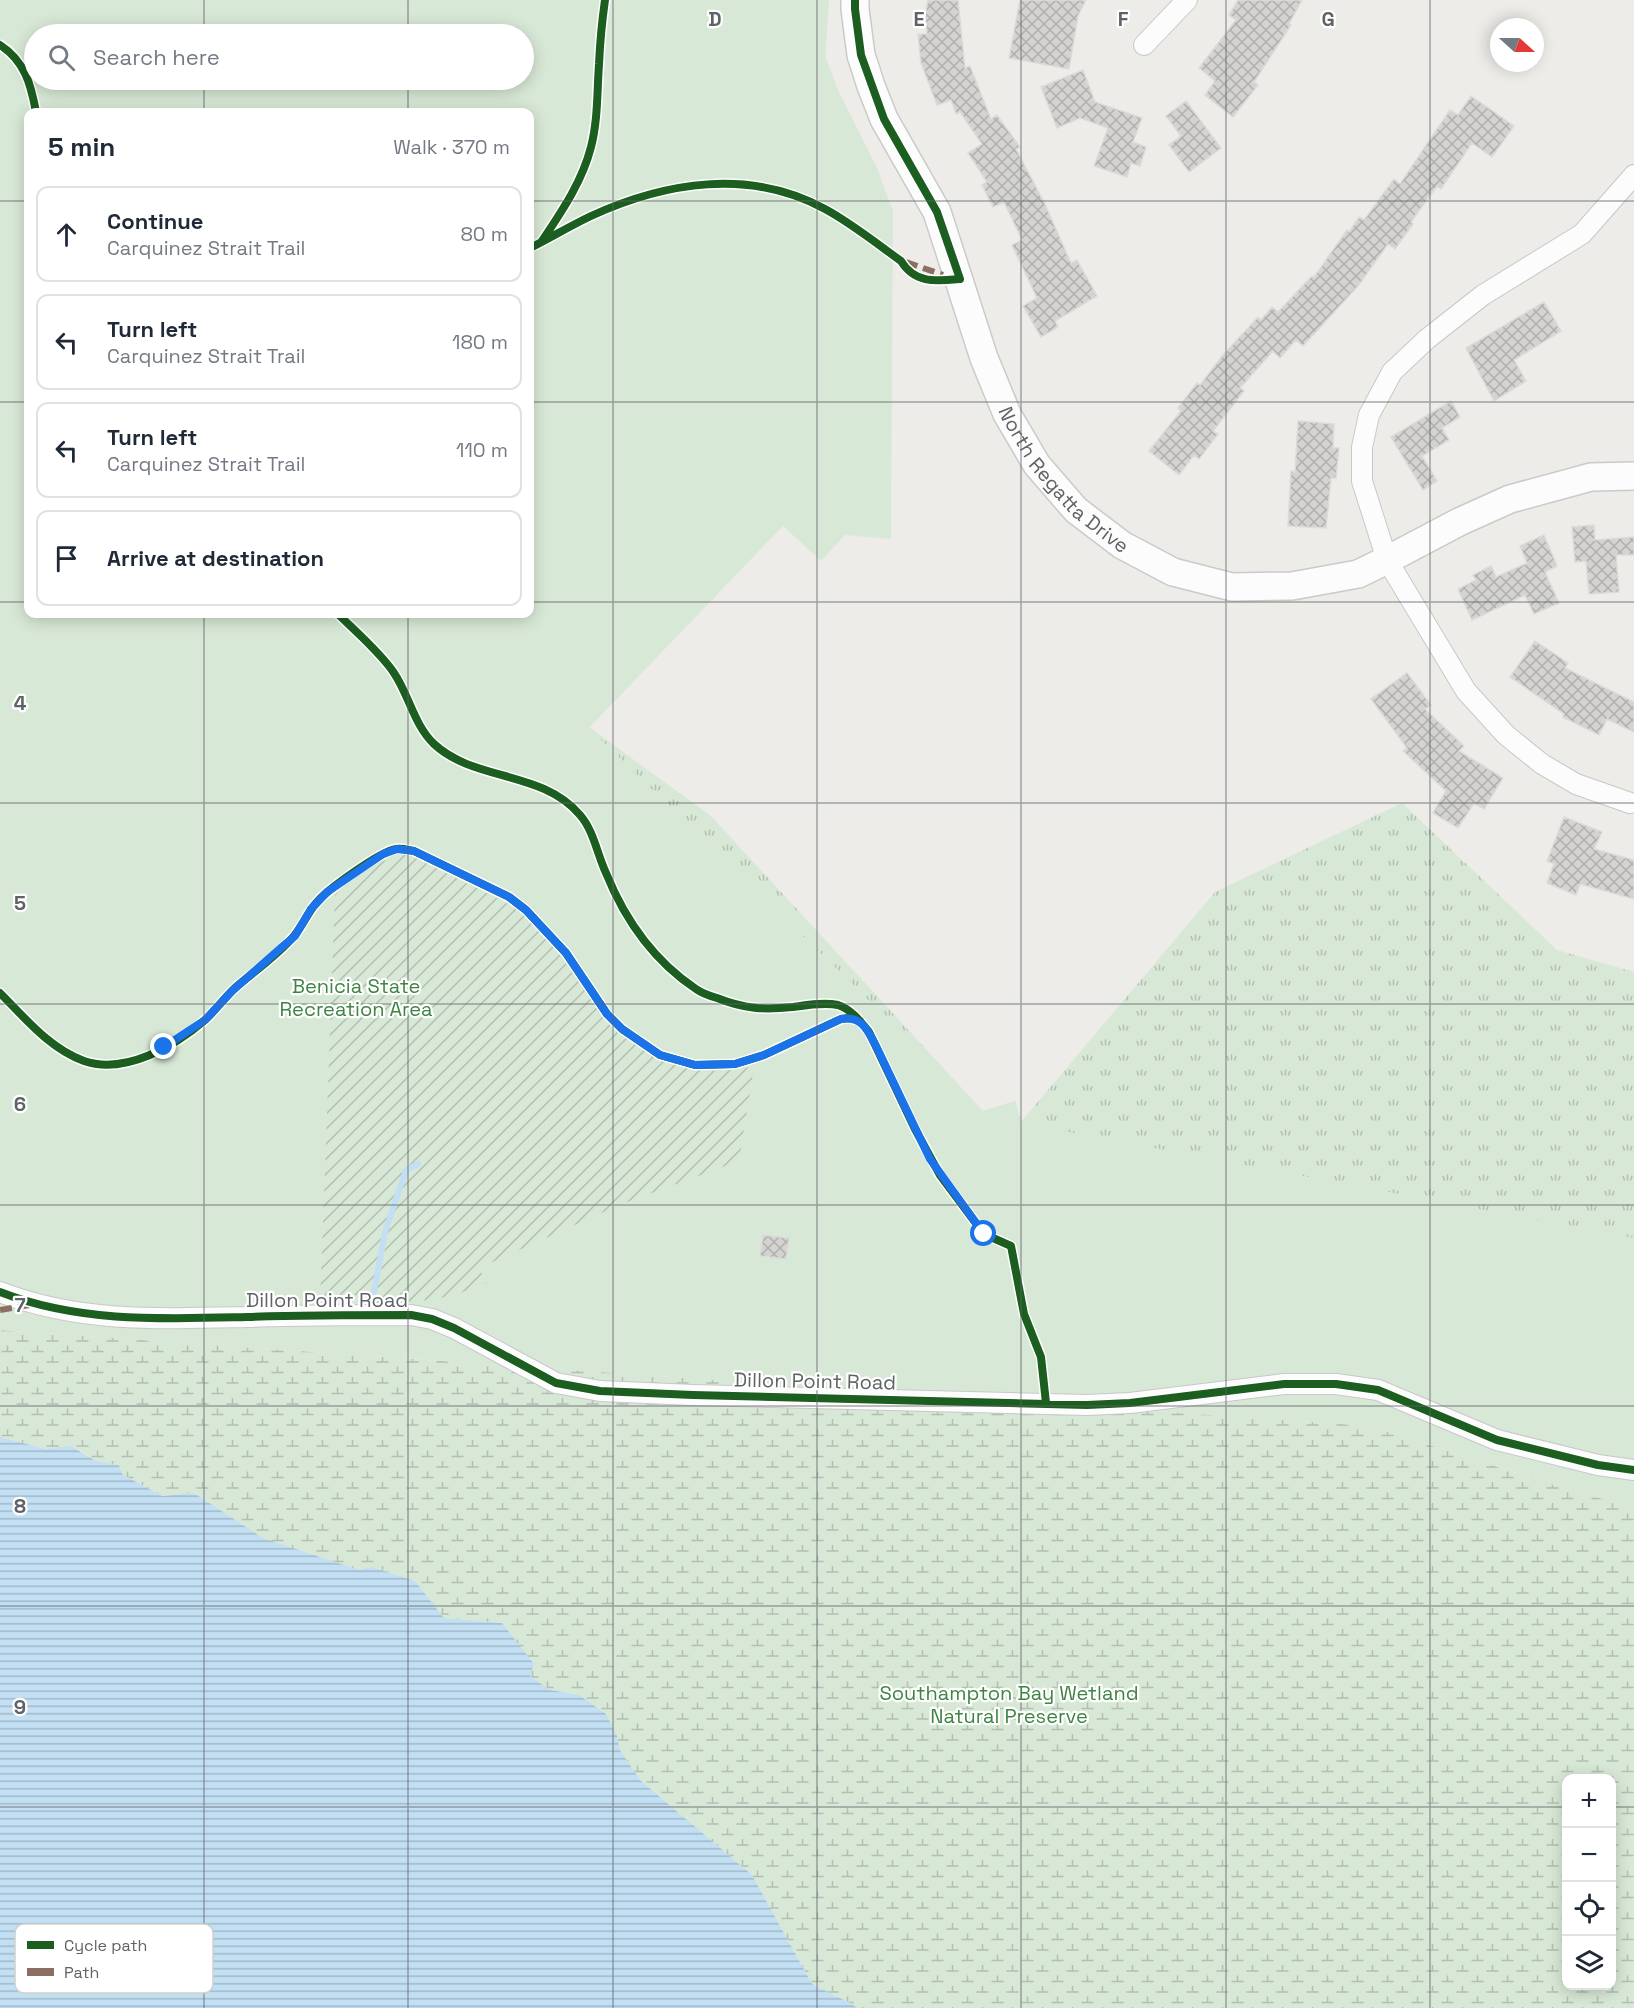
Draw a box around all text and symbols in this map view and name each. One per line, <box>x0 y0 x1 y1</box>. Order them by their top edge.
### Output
text: D <box>708 6 722 32</box>
text: E <box>913 6 925 32</box>
text: F <box>1118 6 1129 32</box>
text: G <box>1321 6 1335 32</box>
north arrow <box>1490 18 1544 72</box>
search box <box>24 24 534 90</box>
icon: search <box>45 41 78 74</box>
text: Search here <box>93 43 220 71</box>
text: 5 min <box>48 130 115 164</box>
text: Walk · 370 m <box>393 134 510 160</box>
text: Continue <box>107 207 203 235</box>
icon: ahead <box>50 218 83 251</box>
text: 80 m <box>460 221 508 247</box>
text: Carquinez Strait Trail <box>107 235 305 261</box>
text: Turn left <box>107 315 197 343</box>
icon: left <box>50 326 83 359</box>
text: 180 m <box>452 329 508 355</box>
text: Carquinez Strait Trail <box>107 343 305 369</box>
street label: North Regatta Drive <box>992 403 1134 559</box>
text: Turn left <box>107 423 197 451</box>
icon: left <box>50 434 83 467</box>
text: 110 m <box>456 437 508 463</box>
text: Carquinez Strait Trail <box>107 451 305 477</box>
icon: arrive <box>50 542 83 575</box>
text: Arrive at destination <box>107 544 324 572</box>
text: 4 <box>14 690 27 716</box>
text: 5 <box>14 890 26 916</box>
park label: Benicia State Recreation Area <box>279 973 433 1022</box>
route end <box>150 1033 176 1059</box>
text: 6 <box>14 1091 26 1117</box>
route start <box>970 1220 996 1246</box>
street label: Dillon Point Road <box>246 1287 408 1313</box>
text: 7 <box>14 1292 26 1318</box>
street label: Dillon Point Road <box>734 1367 896 1395</box>
text: 8 <box>14 1493 26 1519</box>
park label: Southampton Bay Wetland Natural Preserve <box>879 1680 1139 1729</box>
text: 9 <box>14 1694 26 1720</box>
map controls <box>1562 1774 1616 1990</box>
button: + <box>1562 1774 1616 1828</box>
button: − <box>1562 1828 1616 1882</box>
button: locate <box>1562 1882 1616 1936</box>
legend <box>15 1924 213 1993</box>
text: Cycle path <box>64 1935 147 1956</box>
button: layers <box>1562 1936 1616 1990</box>
text: Path <box>64 1962 99 1983</box>

